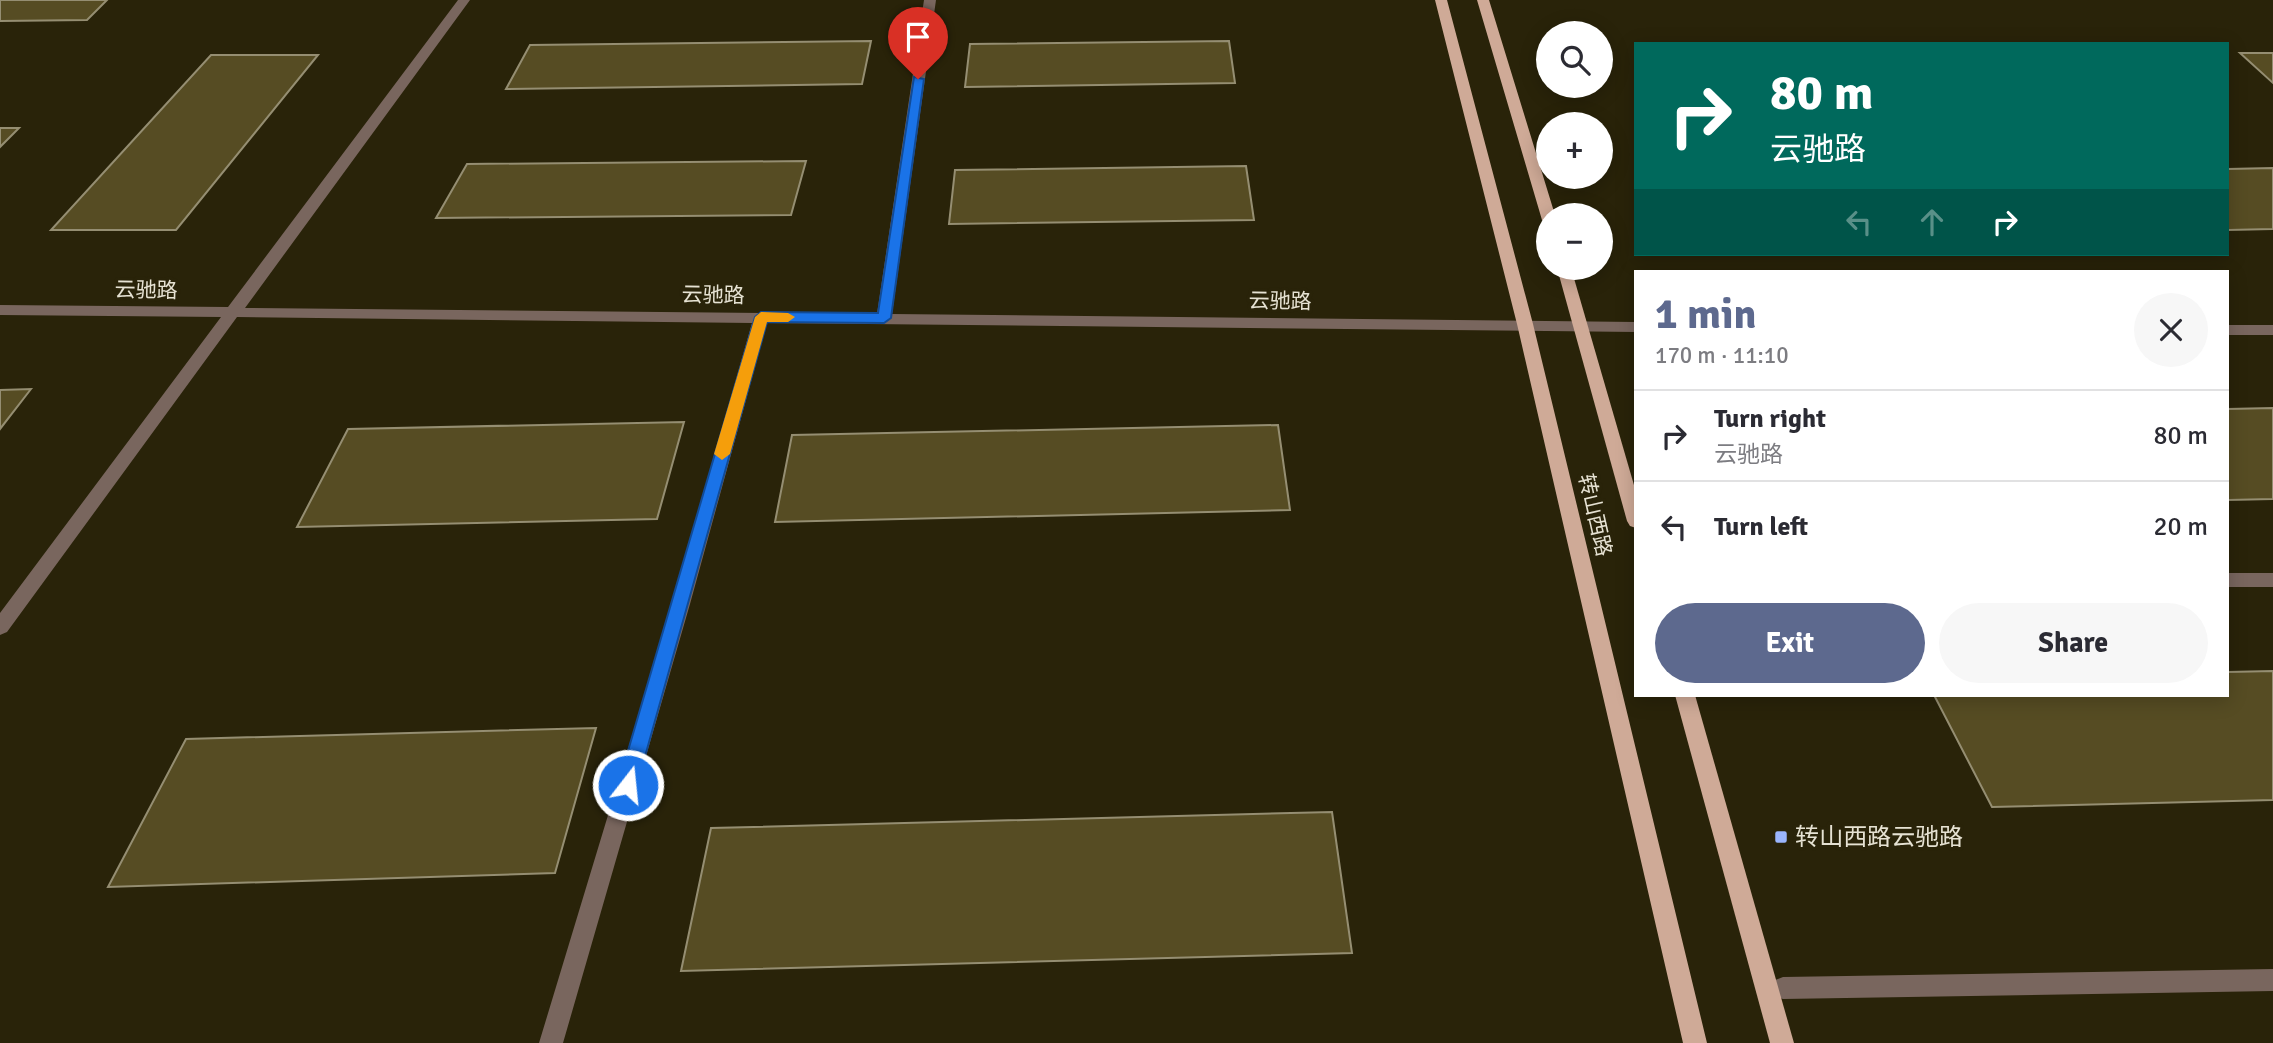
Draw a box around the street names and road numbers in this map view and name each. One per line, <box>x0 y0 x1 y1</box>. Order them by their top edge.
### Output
street label: 云驰路 <box>114 276 178 304</box>
street label: 云驰路 <box>681 281 745 309</box>
street label: 云驰路 <box>1248 287 1312 315</box>
street label: 转山西路 <box>1573 471 1617 559</box>

